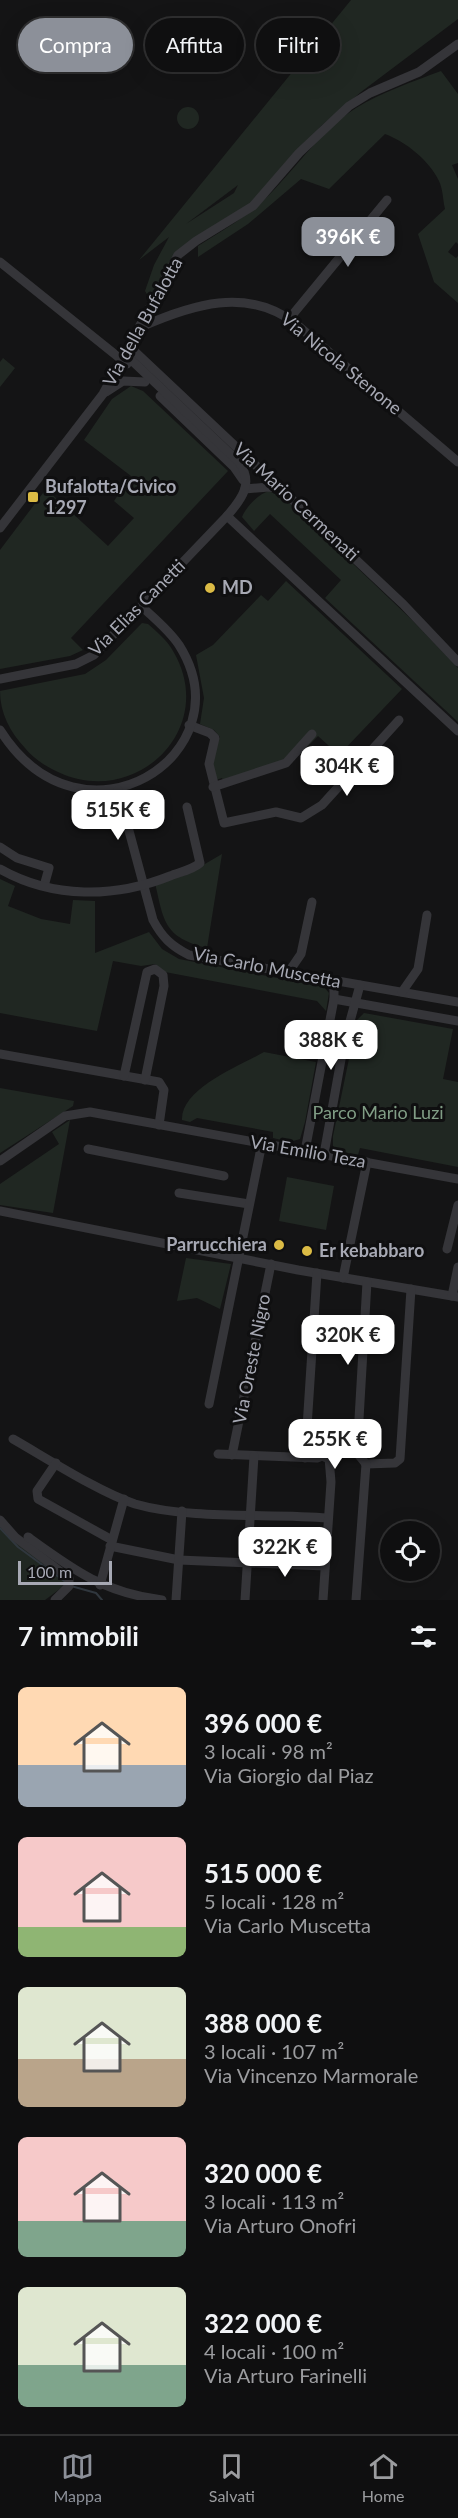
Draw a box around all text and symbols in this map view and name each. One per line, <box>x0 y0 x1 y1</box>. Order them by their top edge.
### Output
chip: Compra <box>18 18 133 72</box>
chip: Affitta <box>145 18 244 72</box>
chip: Filtri <box>256 18 340 72</box>
pin: 396K € <box>299 217 397 268</box>
text: 396K € <box>316 224 380 248</box>
street label: Via della Bufalotta <box>98 253 187 390</box>
street label: Via Nicola Stenone <box>277 308 407 419</box>
street label: Via Mario Cermenati <box>229 438 364 565</box>
place label: Bufalotta/Civico 1297 <box>45 475 176 518</box>
marker: Bufalotta/Civico 1297 <box>26 490 40 504</box>
street label: Via Elias Canetti <box>83 554 189 660</box>
place label: MD <box>222 576 253 598</box>
marker: MD <box>203 581 217 595</box>
pin: 304K € <box>298 746 396 797</box>
text: 304K € <box>315 753 379 777</box>
pin: 515K € <box>69 790 167 841</box>
text: 515K € <box>86 797 150 821</box>
street label: Via Carlo Muscetta <box>191 942 343 992</box>
pin: 388K € <box>282 1020 380 1071</box>
text: 388K € <box>299 1027 363 1051</box>
park label: Parco Mario Luzi <box>312 1101 444 1123</box>
street label: Via Emilio Teza <box>249 1130 368 1172</box>
place label: Parrucchiera <box>166 1233 267 1255</box>
marker: Parrucchiera <box>272 1238 286 1252</box>
place label: Er kebabbaro <box>319 1239 424 1261</box>
marker: Er kebabbaro <box>300 1244 314 1258</box>
street label: Via Oreste Nigro <box>228 1292 274 1426</box>
pin: 320K € <box>299 1315 397 1366</box>
text: 320K € <box>316 1322 380 1346</box>
pin: 255K € <box>286 1419 384 1470</box>
text: 255K € <box>303 1426 367 1450</box>
map controls <box>380 1521 440 1581</box>
button: locate <box>380 1521 440 1581</box>
pin: 322K € <box>236 1527 334 1578</box>
text: 322K € <box>253 1534 317 1558</box>
scale bar <box>18 1558 112 1586</box>
text: 100 m <box>27 1562 72 1581</box>
text: 7 immobili <box>18 1620 139 1652</box>
icon: filters <box>407 1620 440 1653</box>
text: 396 000 € <box>204 1707 322 1739</box>
icon: home <box>66 1711 138 1783</box>
text: 3 locali · 98 m² <box>204 1739 333 1763</box>
text: Via Giorgio dal Piaz <box>204 1763 374 1787</box>
text: 515 000 € <box>204 1857 322 1889</box>
icon: home <box>66 1861 138 1933</box>
text: 5 locali · 128 m² <box>204 1889 344 1913</box>
text: Via Carlo Muscetta <box>204 1913 371 1937</box>
text: 388 000 € <box>204 2007 322 2039</box>
icon: home <box>66 2011 138 2083</box>
text: 3 locali · 107 m² <box>204 2039 344 2063</box>
text: Via Vincenzo Marmorale <box>204 2063 418 2087</box>
text: 320 000 € <box>204 2157 322 2189</box>
icon: home <box>66 2161 138 2233</box>
text: 3 locali · 113 m² <box>204 2189 344 2213</box>
text: Via Arturo Onofri <box>204 2213 356 2237</box>
text: 322 000 € <box>204 2307 322 2339</box>
icon: home <box>66 2311 138 2383</box>
text: 4 locali · 100 m² <box>204 2339 344 2363</box>
text: Via Arturo Farinelli <box>204 2363 367 2387</box>
tab: Mappa <box>53 2450 102 2505</box>
tab: Salvati <box>209 2450 255 2505</box>
tab: Home <box>362 2450 405 2505</box>

